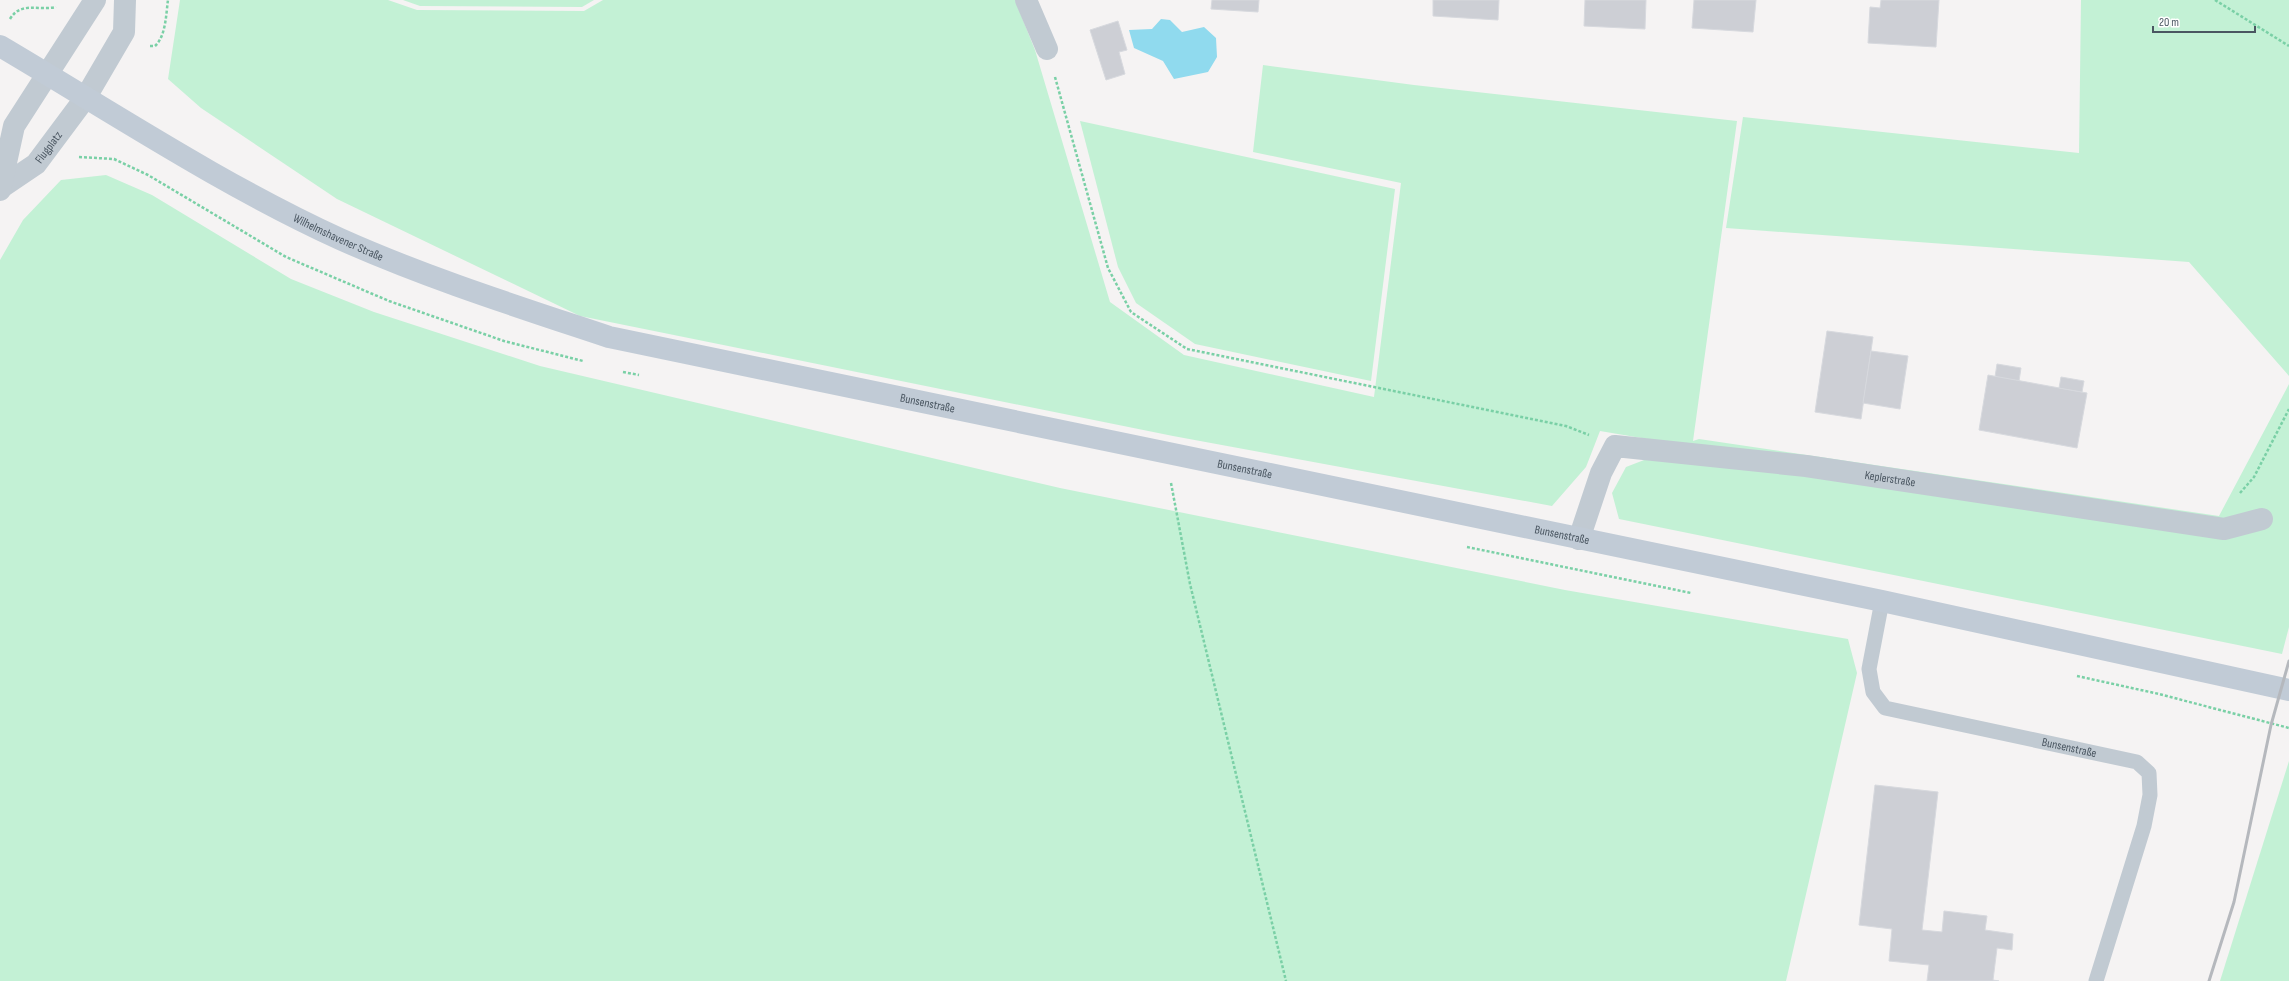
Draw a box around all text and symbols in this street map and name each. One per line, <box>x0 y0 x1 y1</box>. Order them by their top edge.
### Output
scale bar <box>2153 8 2255 34</box>
text: 20 m <box>2159 15 2179 30</box>
street label: Flugplatz <box>32 128 66 167</box>
street label: Wilhelmshavener Straße <box>291 211 386 265</box>
street label: Bunsenstraße <box>899 391 956 417</box>
street label: Bunsenstraße <box>1216 456 1274 482</box>
street label: Keplerstraße <box>1864 468 1917 490</box>
street label: Bunsenstraße <box>1533 522 1591 548</box>
street label: Bunsenstraße <box>2040 735 2098 761</box>

